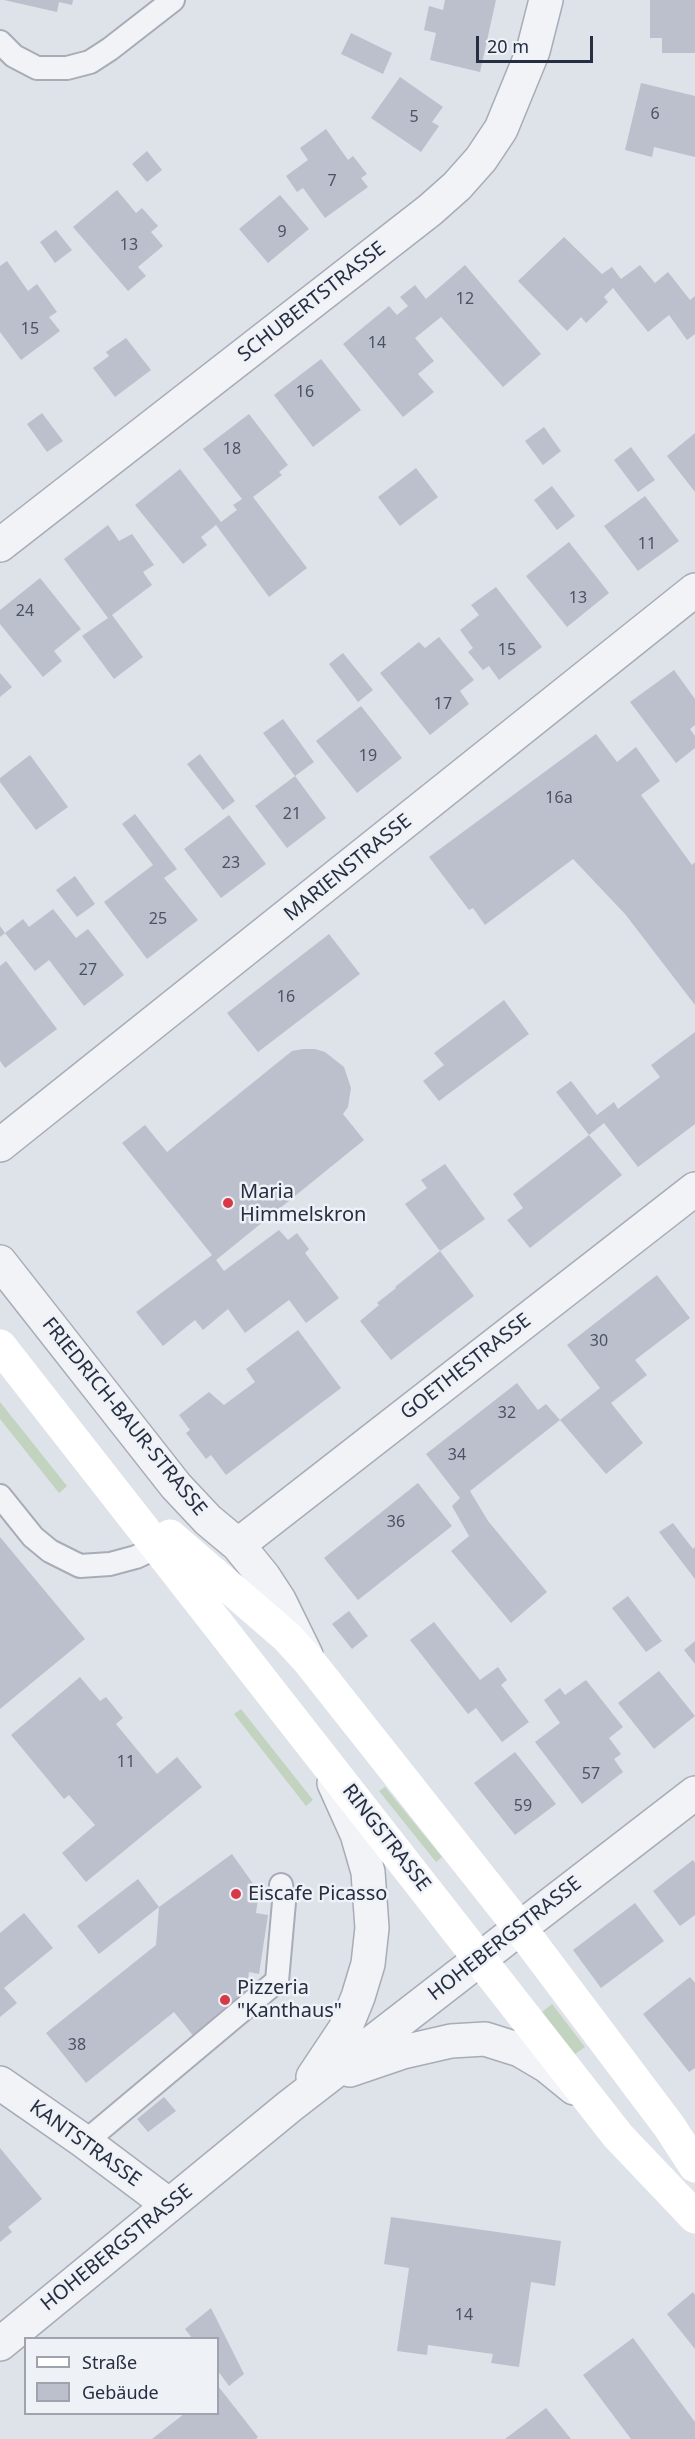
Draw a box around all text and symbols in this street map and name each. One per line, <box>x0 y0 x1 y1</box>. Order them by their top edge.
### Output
scale bar <box>479 24 596 62</box>
text: 20 m <box>487 34 529 58</box>
house number: 6 <box>650 104 660 124</box>
house number: 5 <box>409 107 419 127</box>
house number: 7 <box>327 171 337 191</box>
house number: 9 <box>277 222 287 242</box>
house number: 13 <box>120 235 138 255</box>
street label: SCHUBERTSTRASSE <box>233 237 391 367</box>
house number: 12 <box>456 289 474 309</box>
house number: 15 <box>21 319 39 339</box>
house number: 14 <box>368 333 386 353</box>
house number: 16 <box>296 382 314 402</box>
house number: 18 <box>223 439 241 459</box>
house number: 11 <box>638 534 656 554</box>
house number: 13 <box>569 588 587 608</box>
house number: 24 <box>16 601 34 621</box>
house number: 15 <box>498 640 516 660</box>
house number: 17 <box>434 694 452 714</box>
house number: 19 <box>359 746 377 766</box>
house number: 16a <box>545 788 573 808</box>
house number: 21 <box>283 804 301 824</box>
street label: MARIENSTRASSE <box>279 809 417 927</box>
house number: 23 <box>222 853 240 873</box>
house number: 25 <box>149 909 167 929</box>
house number: 27 <box>79 960 97 980</box>
house number: 16 <box>277 987 295 1007</box>
place label: Maria Himmelskron <box>240 1180 366 1227</box>
marker: Maria Himmelskron <box>221 1196 235 1210</box>
street label: GOETHESTRASSE <box>396 1309 536 1425</box>
street label: FRIEDRICH-BAUR-STRASSE <box>37 1313 211 1521</box>
house number: 30 <box>590 1331 608 1351</box>
house number: 32 <box>498 1403 516 1423</box>
house number: 34 <box>448 1445 466 1465</box>
house number: 36 <box>387 1512 405 1532</box>
house number: 11 <box>117 1752 135 1772</box>
house number: 57 <box>582 1764 600 1784</box>
street label: RINGSTRASSE <box>337 1780 435 1896</box>
house number: 59 <box>514 1796 532 1816</box>
street label: HOHEBERGSTRASSE <box>424 1872 586 2006</box>
place label: Eiscafe Picasso <box>248 1882 387 1906</box>
marker: Eiscafe Picasso <box>229 1887 243 1901</box>
place label: Pizzeria "Kanthaus" <box>237 1976 342 2023</box>
marker: Pizzeria "Kanthaus" <box>218 1993 232 2007</box>
house number: 38 <box>68 2035 86 2055</box>
street label: KANTSTRASSE <box>25 2096 145 2192</box>
street label: HOHEBERGSTRASSE <box>36 2180 198 2316</box>
house number: 14 <box>455 2305 473 2325</box>
legend <box>24 2337 219 2415</box>
text: Straße <box>82 2350 137 2374</box>
text: Gebäude <box>82 2380 159 2404</box>

